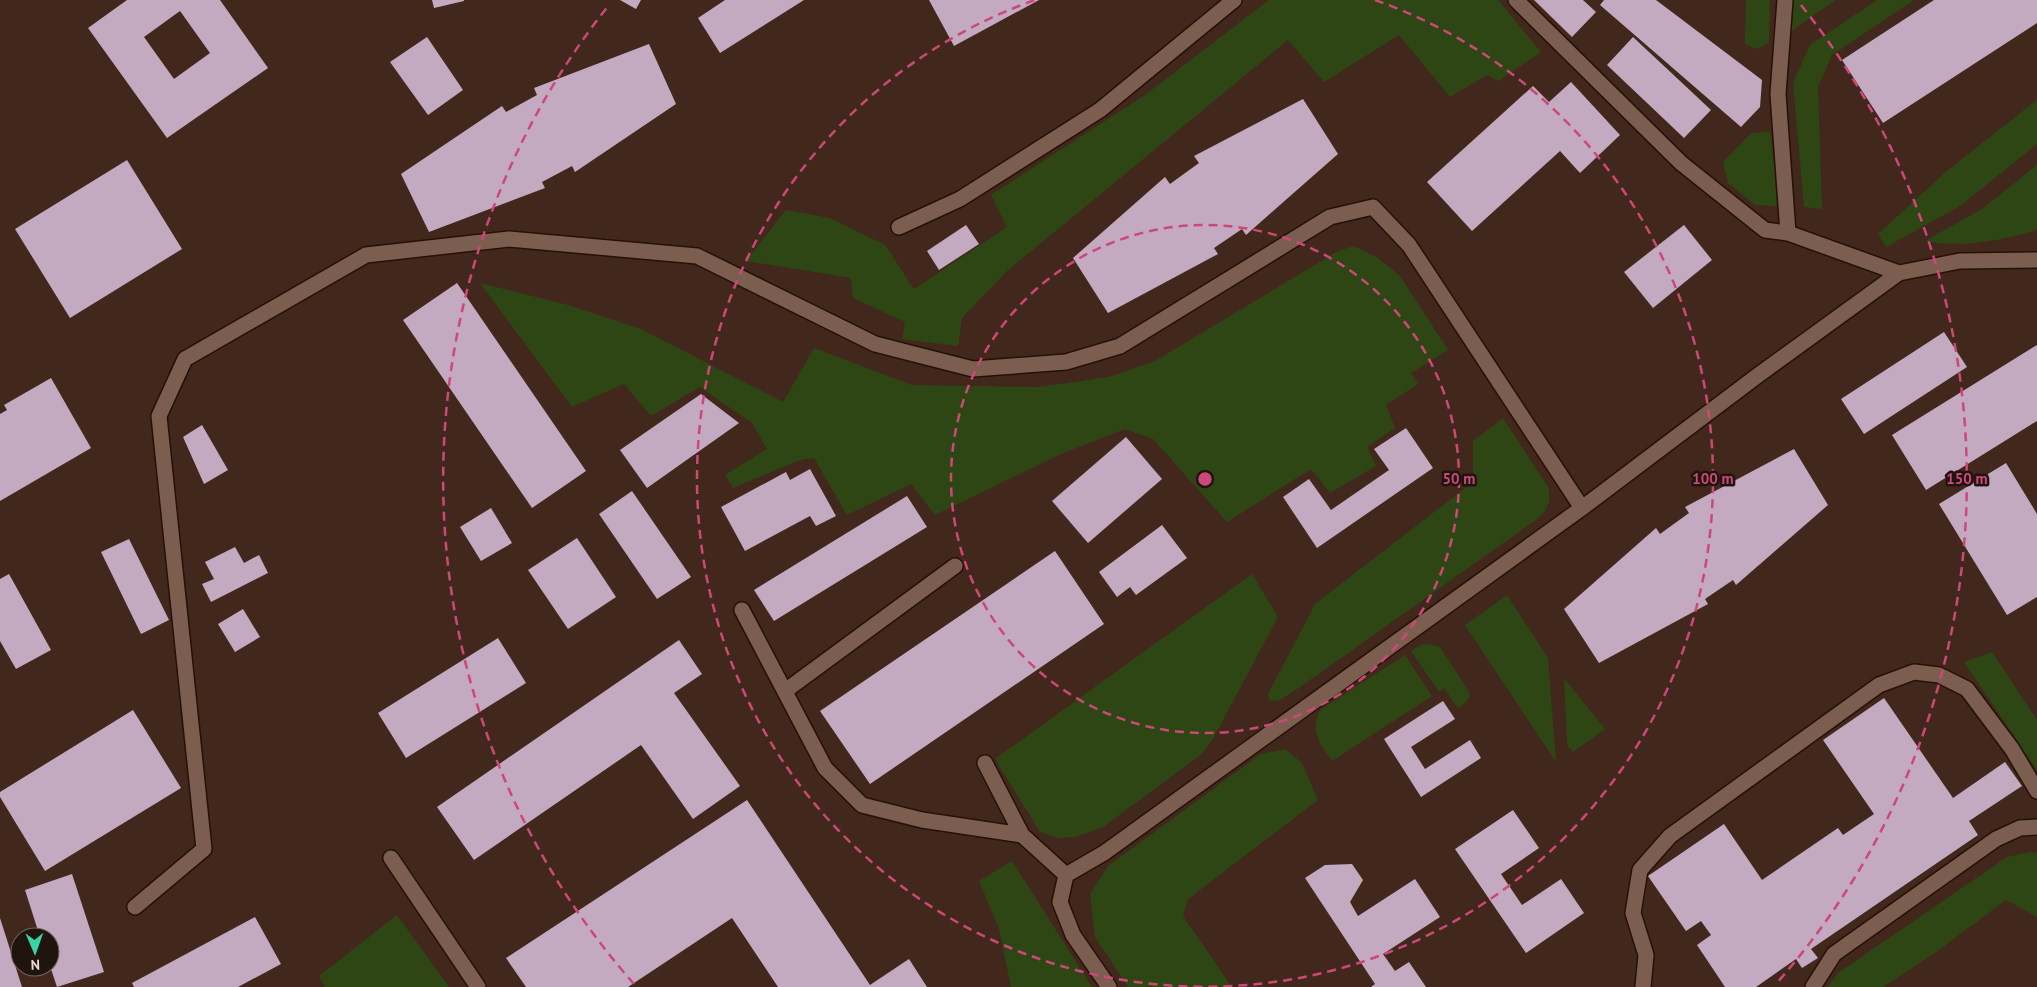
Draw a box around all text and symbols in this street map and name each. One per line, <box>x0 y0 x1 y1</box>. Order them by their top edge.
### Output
text: 50 m <box>1443 469 1475 488</box>
text: 100 m <box>1692 469 1734 488</box>
text: 150 m <box>1946 469 1988 488</box>
centre of rings <box>1196 470 1214 488</box>
north arrow <box>10 927 60 977</box>
text: N <box>31 956 40 974</box>

